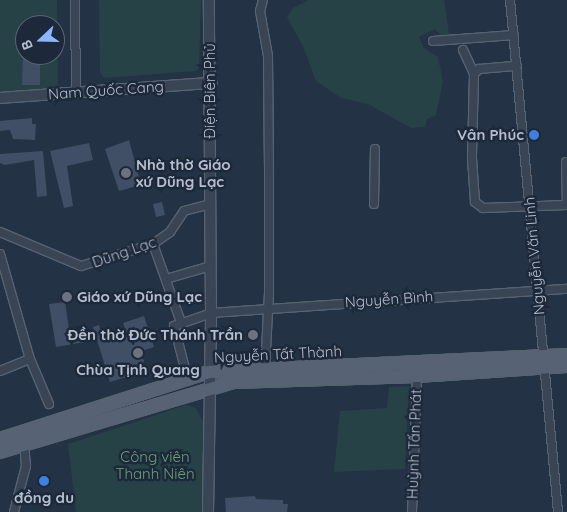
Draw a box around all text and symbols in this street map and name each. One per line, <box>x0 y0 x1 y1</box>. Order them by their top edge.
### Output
north arrow <box>15 15 65 65</box>
text: B <box>17 38 37 53</box>
street label: Điện Biên Phủ <box>201 43 219 139</box>
street label: Nam Quốc Cang <box>48 77 164 103</box>
place label: Vân Phúc <box>457 126 524 144</box>
marker: Vân Phúc <box>528 129 540 141</box>
place label: Nhà thờ Giáo xứ Dũng Lạc <box>136 155 231 190</box>
marker: Nhà thờ Giáo xứ Dũng Lạc <box>120 167 132 179</box>
street label: Nguyễn Văn Linh <box>520 196 548 316</box>
street label: Dũng Lạc <box>90 233 158 271</box>
street label: Nguyễn Bình <box>344 287 434 311</box>
place label: Giáo xứ Dũng Lạc <box>77 288 202 306</box>
marker: Giáo xứ Dũng Lạc <box>61 291 73 303</box>
place label: Đền thờ Đức Thánh Trần <box>68 326 243 344</box>
marker: Đền thờ Đức Thánh Trần <box>247 329 259 341</box>
street label: Nguyễn Tất Thành <box>214 342 342 366</box>
marker: Chùa Tịnh Quang <box>132 347 144 359</box>
place label: Chùa Tịnh Quang <box>76 361 200 379</box>
street label: Huỳnh Tấn Phát <box>403 389 425 499</box>
park label: Công viên Thanh Niên <box>115 447 195 482</box>
marker: đồng du <box>38 475 50 487</box>
place label: đồng du <box>14 489 74 507</box>

